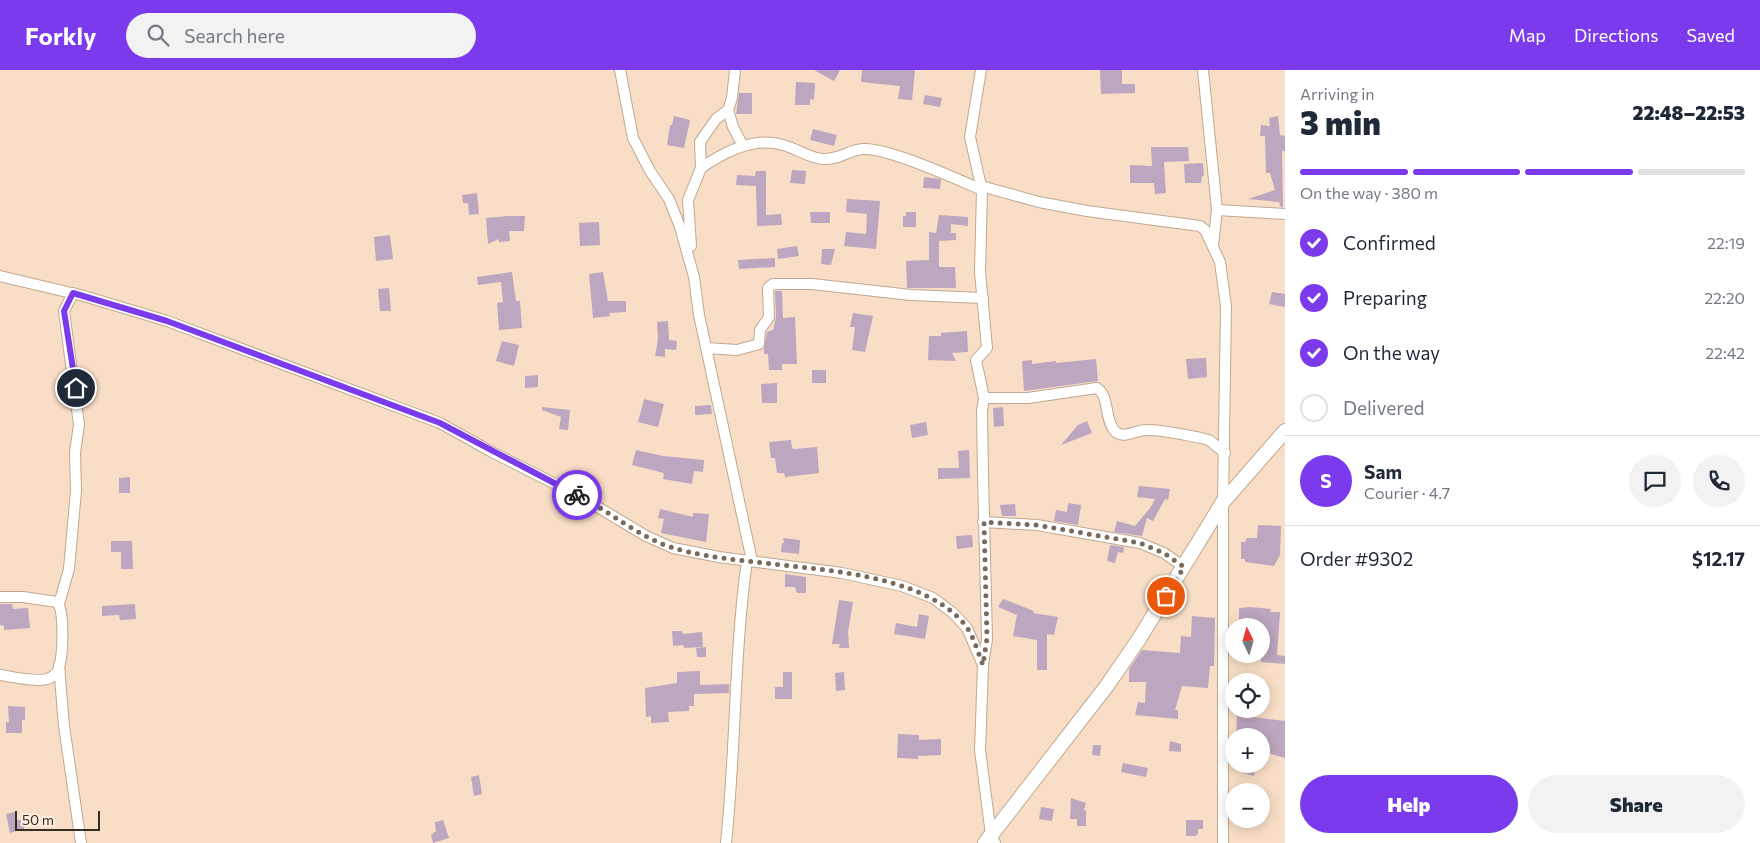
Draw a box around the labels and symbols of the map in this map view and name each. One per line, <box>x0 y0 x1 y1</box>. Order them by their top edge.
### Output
pin <box>55 367 97 409</box>
courier <box>552 470 602 520</box>
pin <box>1145 575 1187 617</box>
north arrow <box>1225 618 1270 662</box>
scale bar <box>15 808 100 831</box>

